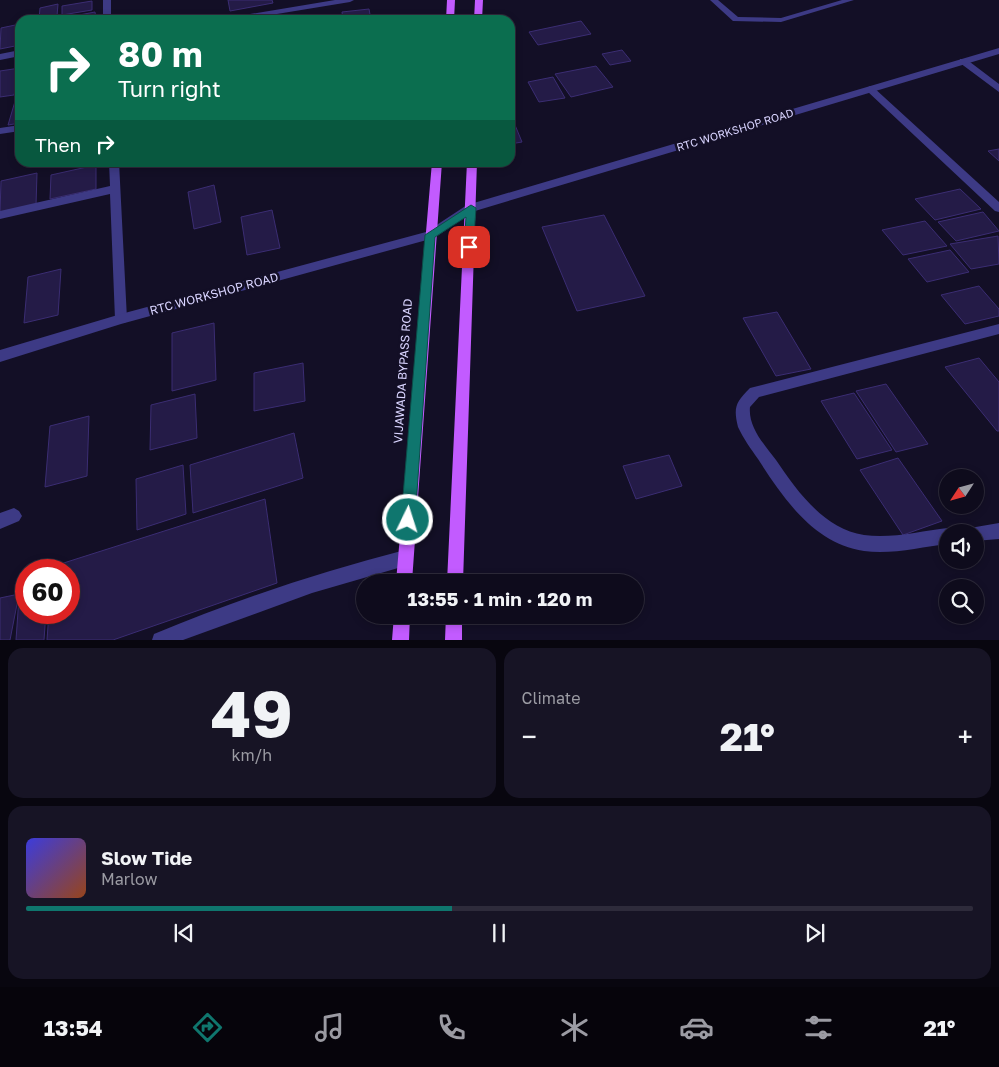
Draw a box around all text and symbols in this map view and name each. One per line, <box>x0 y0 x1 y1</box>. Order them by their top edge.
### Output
text: 80 m <box>118 33 203 75</box>
icon: right <box>35 35 100 100</box>
text: Turn right <box>118 75 221 102</box>
street label: RTC WORKSHOP ROAD <box>675 105 795 154</box>
icon: right <box>91 130 119 158</box>
text: Then <box>35 133 81 156</box>
pin <box>448 226 490 268</box>
icon: arrive <box>455 233 483 261</box>
street label: RTC WORKSHOP ROAD <box>148 269 280 318</box>
street label: VIJAWADA BYPASS ROAD <box>390 298 415 444</box>
north arrow <box>939 469 984 514</box>
map controls <box>939 469 984 624</box>
position arrow <box>381 493 433 545</box>
button: sound <box>939 524 984 569</box>
speed limit sign: 60 <box>15 559 80 624</box>
button: search <box>939 579 984 624</box>
text: 13:55 · 1 min · 120 m <box>408 587 592 610</box>
text: 49 <box>211 673 293 751</box>
text: Climate <box>522 688 581 708</box>
text: 21° <box>720 714 775 759</box>
text: − <box>522 720 537 753</box>
text: + <box>958 720 973 753</box>
text: km/h <box>231 745 272 765</box>
text: Slow Tide <box>101 846 192 869</box>
text: Marlow <box>101 869 157 889</box>
icon: previous <box>170 919 198 947</box>
icon: pause <box>485 919 513 947</box>
icon: next <box>801 919 829 947</box>
icon: directions <box>190 1010 225 1045</box>
icon: music <box>312 1010 347 1045</box>
icon: phone <box>434 1010 469 1045</box>
icon: climate <box>557 1010 592 1045</box>
icon: car <box>679 1010 714 1045</box>
icon: filters <box>801 1010 836 1045</box>
text: 13:54 <box>44 1014 103 1041</box>
text: 21° <box>923 1014 955 1041</box>

